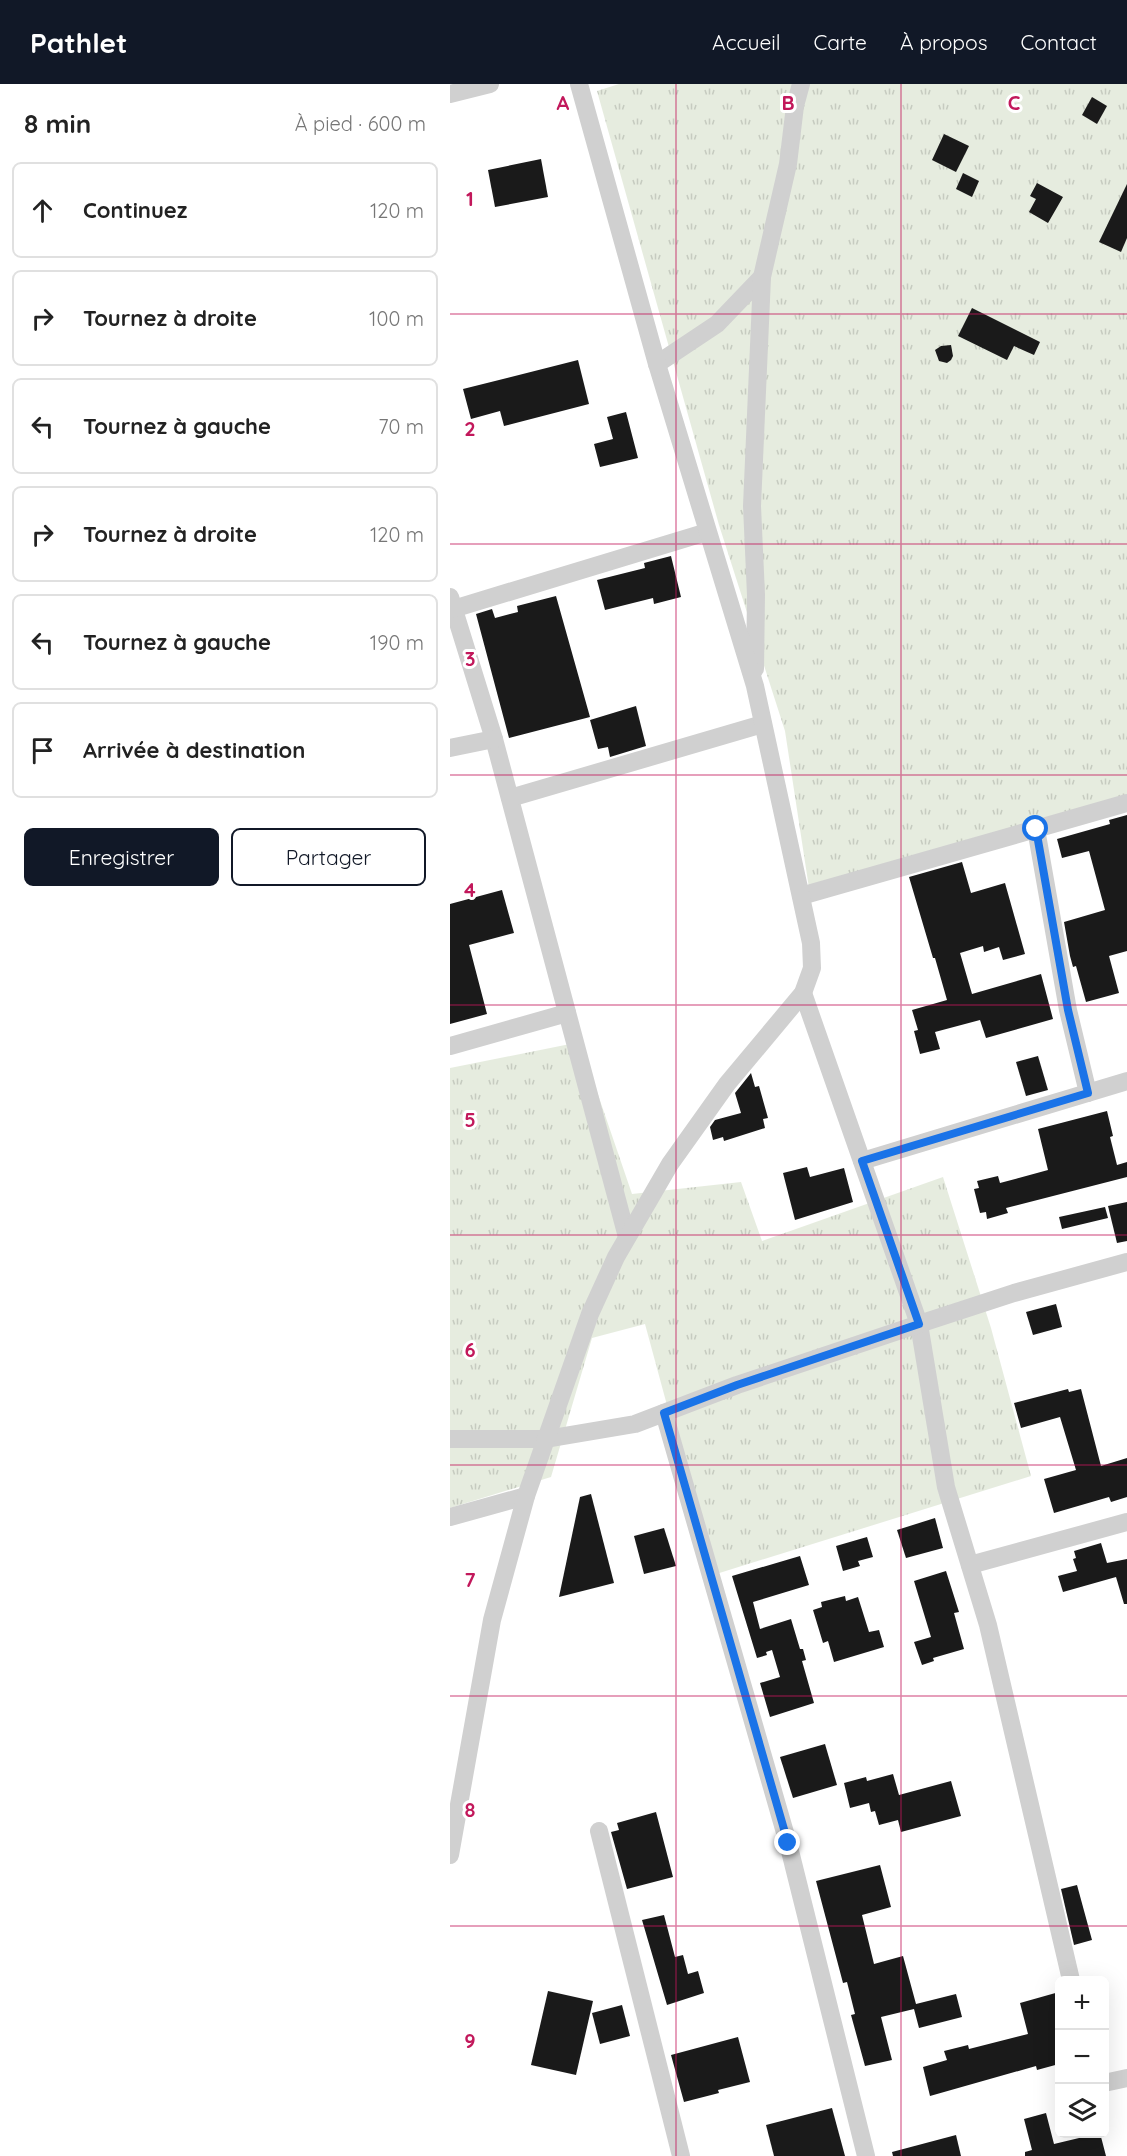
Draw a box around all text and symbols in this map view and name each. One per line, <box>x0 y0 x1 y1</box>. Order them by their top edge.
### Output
text: Pathlet <box>30 25 127 60</box>
text: Accueil <box>712 29 781 55</box>
text: Carte <box>814 29 867 55</box>
text: À propos <box>900 29 988 55</box>
text: Contact <box>1021 29 1097 55</box>
text: A <box>557 90 570 115</box>
text: B <box>781 90 795 115</box>
text: C <box>1008 90 1021 115</box>
text: 8 min <box>24 107 91 140</box>
text: À pied · 600 m <box>295 111 426 136</box>
text: 1 <box>466 186 474 211</box>
icon: ahead <box>26 194 59 227</box>
text: Continuez <box>83 196 187 224</box>
text: 120 m <box>370 198 424 223</box>
icon: right <box>26 302 59 335</box>
text: Tournez à droite <box>83 304 257 332</box>
text: 100 m <box>369 306 424 331</box>
icon: left <box>26 410 59 443</box>
text: Tournez à gauche <box>83 412 271 440</box>
text: 70 m <box>378 414 424 439</box>
text: 2 <box>464 416 476 441</box>
icon: right <box>26 518 59 551</box>
text: Tournez à droite <box>83 520 257 548</box>
text: 120 m <box>370 522 424 547</box>
icon: left <box>26 626 59 659</box>
text: Tournez à gauche <box>83 628 271 656</box>
text: 190 m <box>370 630 424 655</box>
text: 3 <box>465 646 475 671</box>
icon: arrive <box>26 734 59 767</box>
text: Arrivée à destination <box>83 736 305 764</box>
route start <box>1022 815 1048 841</box>
button: Enregistrer <box>24 828 219 886</box>
button: Partager <box>231 828 426 886</box>
text: 4 <box>464 877 476 902</box>
text: 5 <box>464 1107 476 1132</box>
text: 6 <box>464 1337 476 1362</box>
text: 7 <box>465 1567 476 1592</box>
text: 8 <box>465 1797 476 1822</box>
route end <box>774 1829 800 1855</box>
map controls <box>1055 1976 1109 2138</box>
button: + <box>1055 1976 1109 2030</box>
text: 9 <box>464 2028 476 2053</box>
button: − <box>1055 2030 1109 2084</box>
button: layers <box>1055 2084 1109 2138</box>

